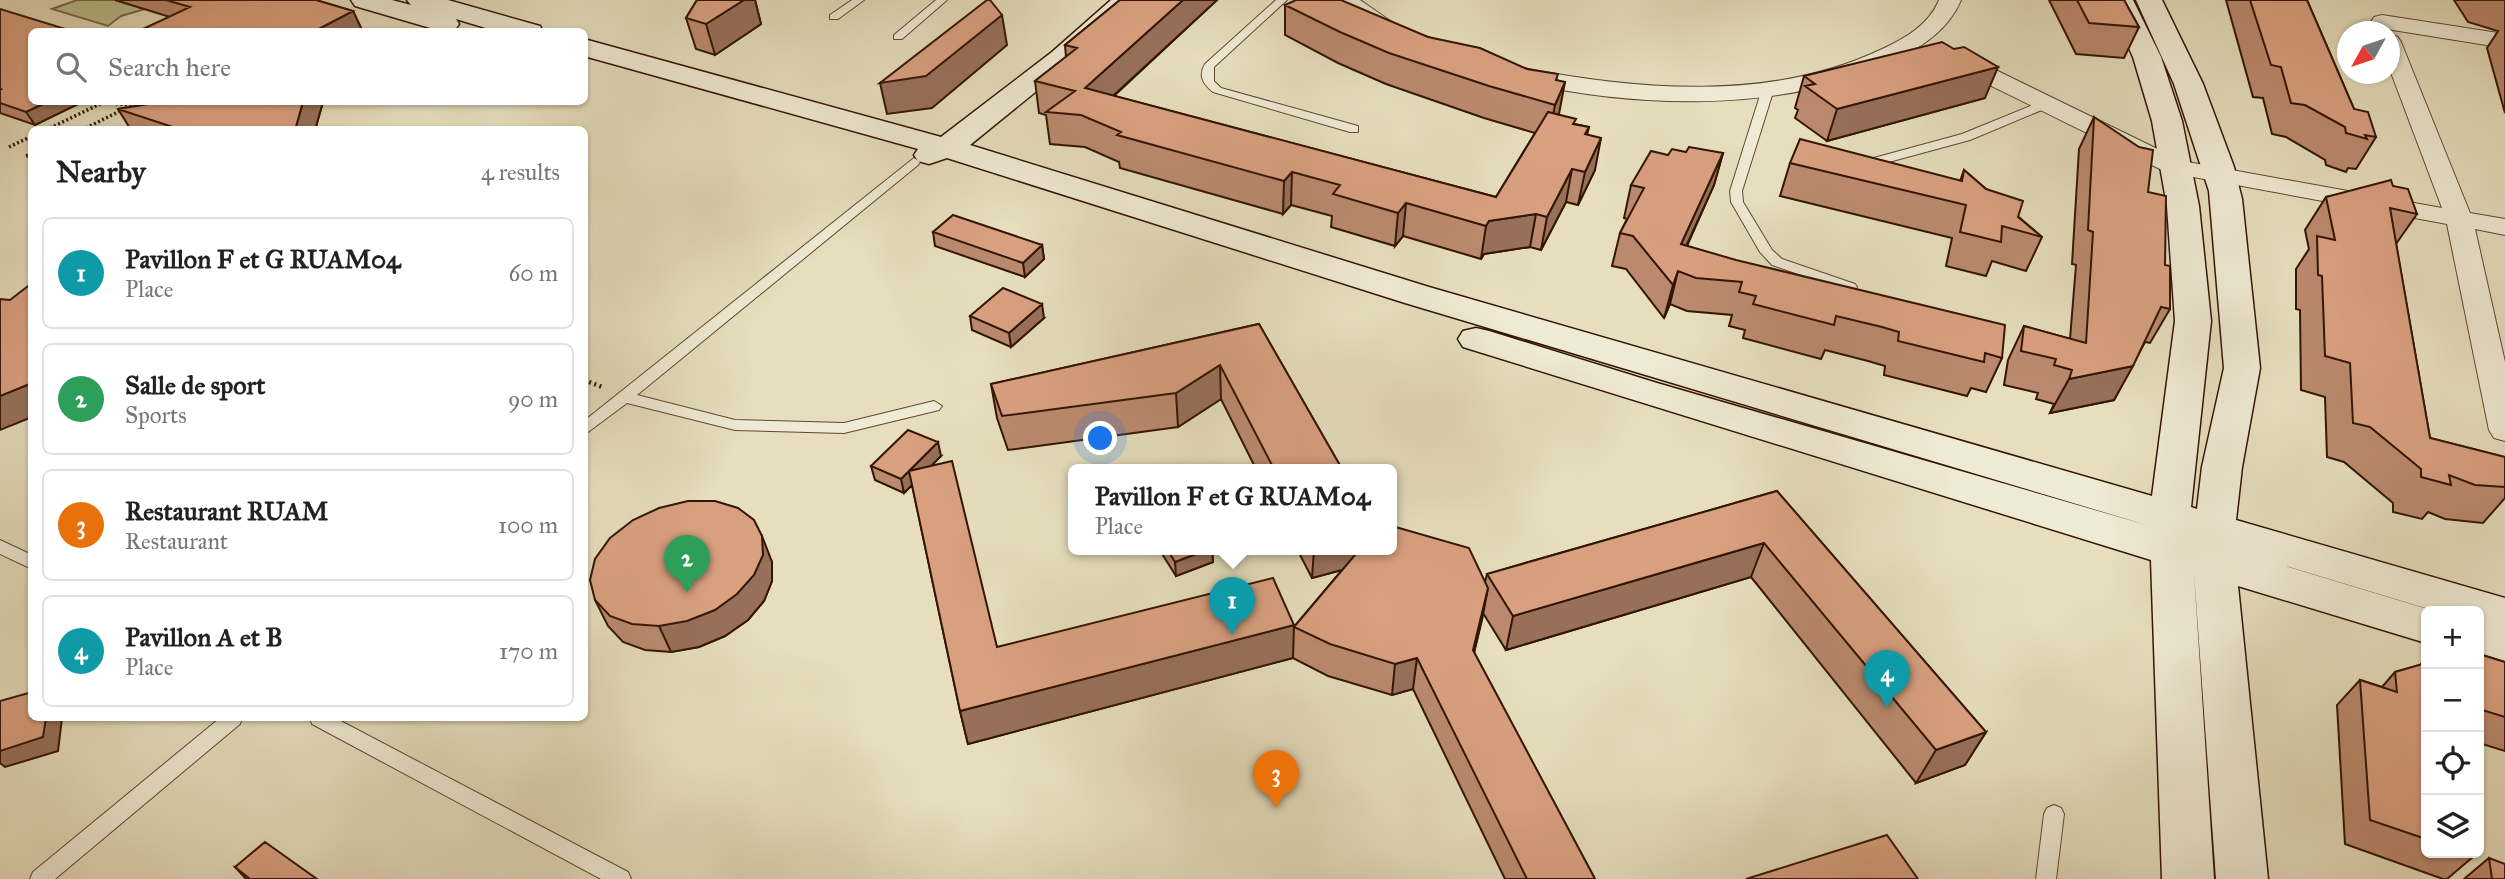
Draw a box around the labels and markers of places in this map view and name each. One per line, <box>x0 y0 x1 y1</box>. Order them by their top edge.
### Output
pin: 2 <box>664 535 710 593</box>
pin: 1 <box>1209 577 1255 635</box>
pin: 4 <box>1864 650 1910 708</box>
pin: 3 <box>1253 750 1299 808</box>

